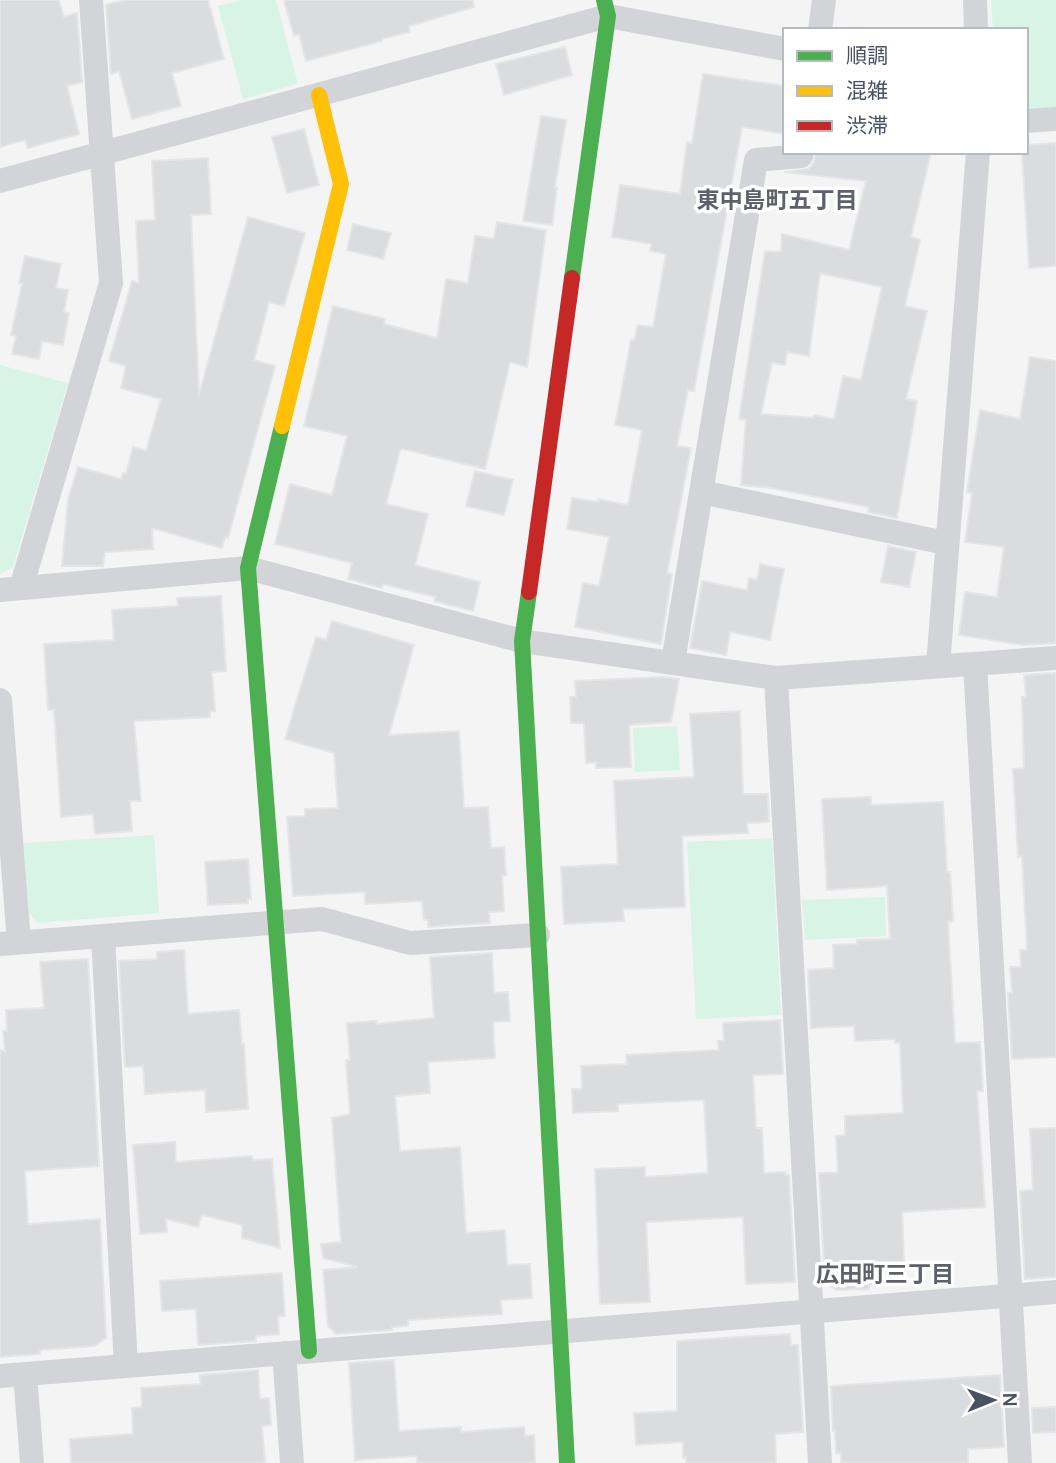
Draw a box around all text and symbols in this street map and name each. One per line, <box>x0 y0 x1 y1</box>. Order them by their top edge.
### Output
legend <box>783 28 1028 154</box>
text: 順調 <box>846 41 888 69</box>
text: 混雑 <box>846 76 888 104</box>
text: 渋滞 <box>846 111 888 139</box>
district label: 東中島町五丁目 <box>697 183 858 215</box>
district label: 広田町三丁目 <box>816 1257 954 1289</box>
north arrow <box>958 1365 1028 1435</box>
text: N <box>997 1393 1023 1407</box>

